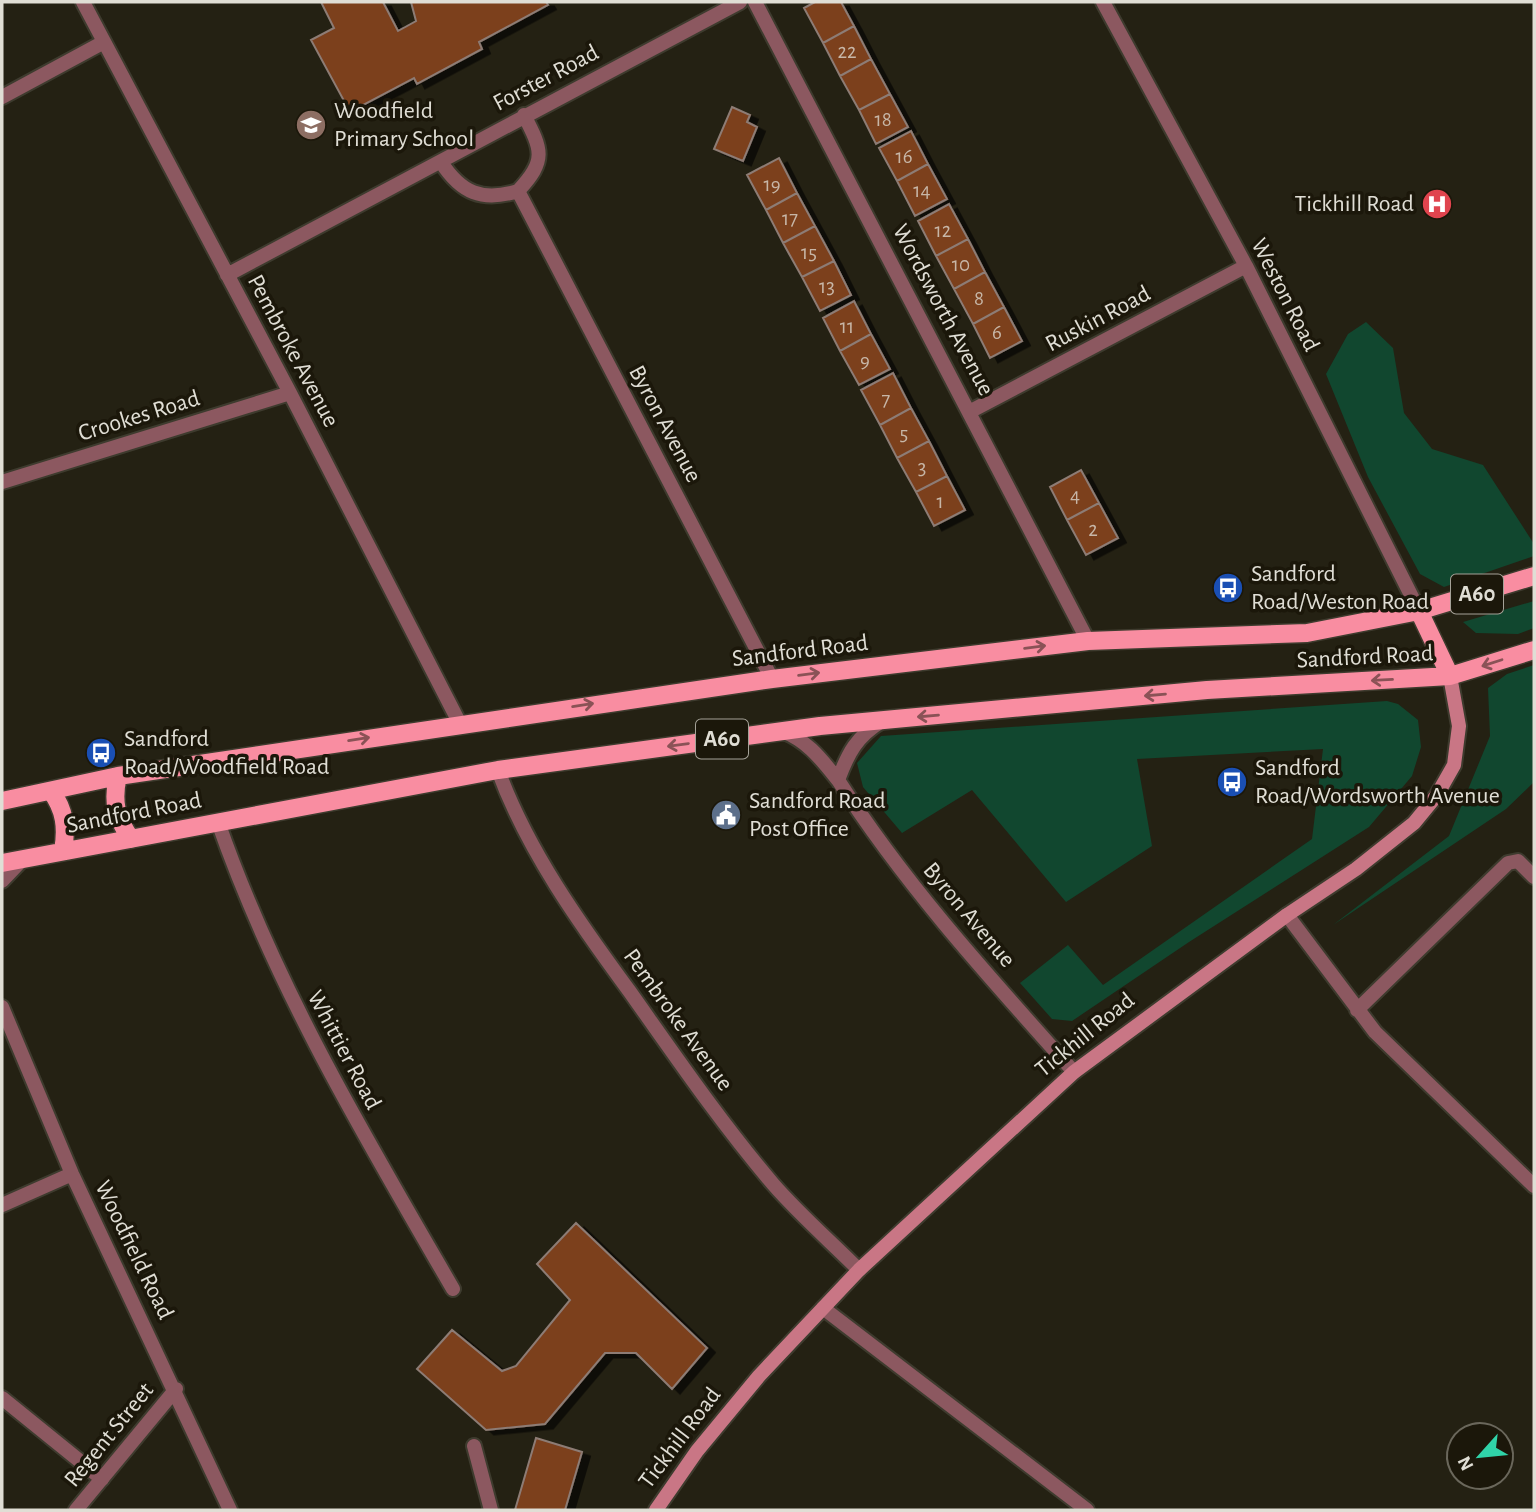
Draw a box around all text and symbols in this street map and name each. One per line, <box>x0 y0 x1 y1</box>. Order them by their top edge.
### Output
street label: Forster Road <box>489 40 603 116</box>
house number: 22 <box>837 41 857 62</box>
place label: Woodfield Primary School <box>334 99 474 151</box>
school or university icon: Woodfield Primary School <box>294 108 328 142</box>
house number: 18 <box>874 109 892 130</box>
house number: 16 <box>895 146 913 167</box>
house number: 19 <box>763 174 781 195</box>
house number: 14 <box>913 180 931 201</box>
hospital icon: Tickhill Road <box>1420 187 1454 221</box>
place label: Tickhill Road <box>1294 192 1414 216</box>
house number: 17 <box>782 208 798 229</box>
street label: Wordsworth Avenue <box>888 220 998 400</box>
house number: 12 <box>935 220 951 241</box>
street label: Weston Road <box>1246 235 1324 355</box>
house number: 15 <box>801 242 817 263</box>
house number: 10 <box>952 254 970 275</box>
street label: Pembroke Avenue <box>243 271 343 431</box>
house number: 13 <box>819 276 835 297</box>
street label: Ruskin Road <box>1042 281 1154 357</box>
house number: 8 <box>974 288 984 309</box>
house number: 11 <box>840 316 854 337</box>
house number: 6 <box>992 322 1002 343</box>
house number: 9 <box>860 350 870 371</box>
street label: Byron Avenue <box>624 362 706 486</box>
street label: Crookes Road <box>75 386 203 446</box>
house number: 7 <box>882 389 891 410</box>
house number: 5 <box>900 423 908 444</box>
house number: 3 <box>918 457 926 478</box>
house number: 4 <box>1070 485 1080 506</box>
house number: 1 <box>936 491 944 512</box>
house number: 2 <box>1088 519 1098 540</box>
place label: Sandford Road/Weston Road <box>1251 562 1429 614</box>
bus stop icon: Sandford Road/Weston Road <box>1211 571 1245 605</box>
road number: A60 <box>1451 574 1503 614</box>
street label: Sandford Road <box>731 631 869 671</box>
one-way arrow <box>1023 641 1046 654</box>
street label: Sandford Road <box>1296 641 1434 673</box>
one-way arrow <box>1481 657 1503 670</box>
one-way arrow <box>797 668 820 681</box>
one-way arrow <box>1371 674 1394 687</box>
one-way arrow <box>1144 689 1167 702</box>
one-way arrow <box>572 698 594 711</box>
one-way arrow <box>918 710 940 723</box>
road number: A60 <box>696 720 748 758</box>
place label: Sandford Road/Woodfield Road <box>124 727 329 779</box>
one-way arrow <box>347 732 369 745</box>
bus stop icon: Sandford Road/Woodfield Road <box>84 736 118 770</box>
one-way arrow <box>667 739 690 752</box>
place label: Sandford Road/Wordsworth Avenue <box>1255 756 1500 808</box>
bus stop icon: Sandford Road/Wordsworth Avenue <box>1215 765 1249 799</box>
street label: Sandford Road <box>65 788 203 838</box>
place label: Sandford Road Post Office <box>749 789 886 841</box>
public building icon: Sandford Road Post Office <box>709 798 743 832</box>
street label: Byron Avenue <box>918 858 1020 972</box>
street label: Pembroke Avenue <box>619 945 737 1095</box>
street label: Whittier Road <box>303 986 385 1114</box>
street label: Tickhill Road <box>1031 988 1139 1082</box>
street label: Woodfield Road <box>90 1177 178 1323</box>
street label: Regent Street <box>60 1378 158 1492</box>
street label: Tickhill Road <box>634 1383 726 1493</box>
north arrow <box>1445 1421 1515 1491</box>
text: N <box>1455 1453 1478 1473</box>

